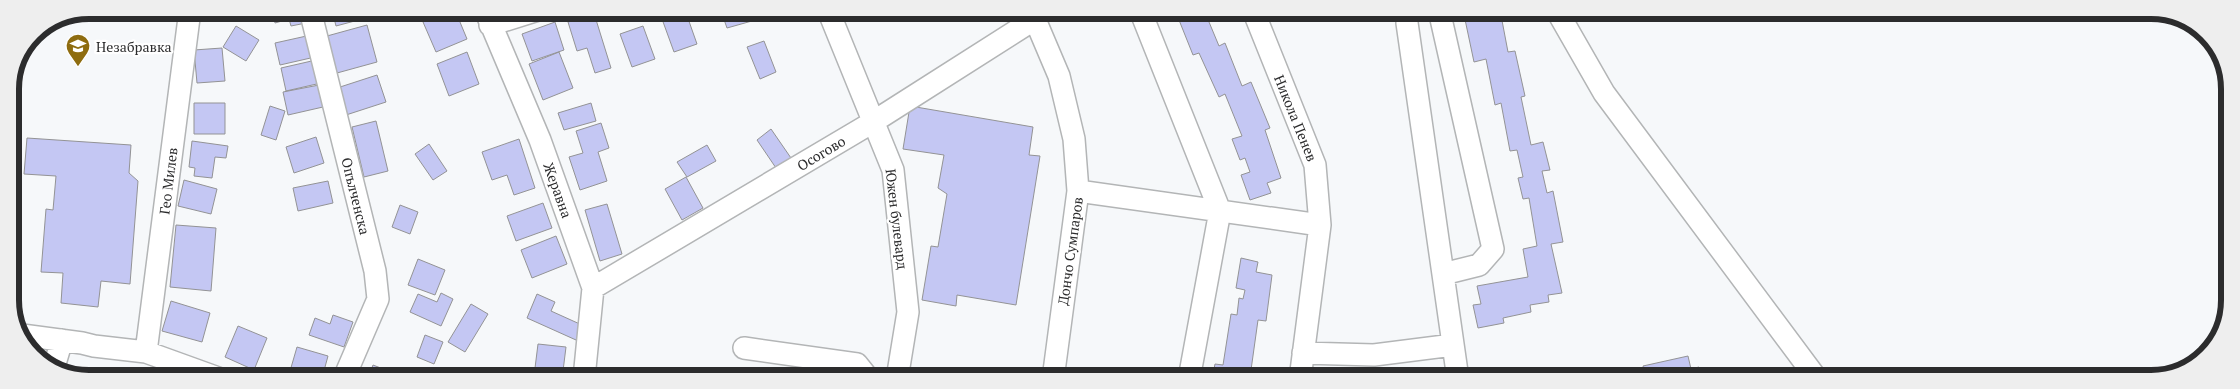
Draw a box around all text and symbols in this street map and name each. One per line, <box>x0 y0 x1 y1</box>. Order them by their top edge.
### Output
school or university icon: Незабравка <box>65 33 91 67</box>
place label: Незабравка <box>96 37 172 56</box>
street label: Никола Пенев <box>1270 72 1322 164</box>
street label: Осогово <box>793 131 849 175</box>
street label: Гео Милев <box>154 146 182 216</box>
street label: Опълченска <box>337 155 375 237</box>
street label: Жеравна <box>539 160 577 220</box>
street label: Южен булевард <box>881 168 913 270</box>
street label: Дончо Сумпаров <box>1053 196 1087 306</box>

